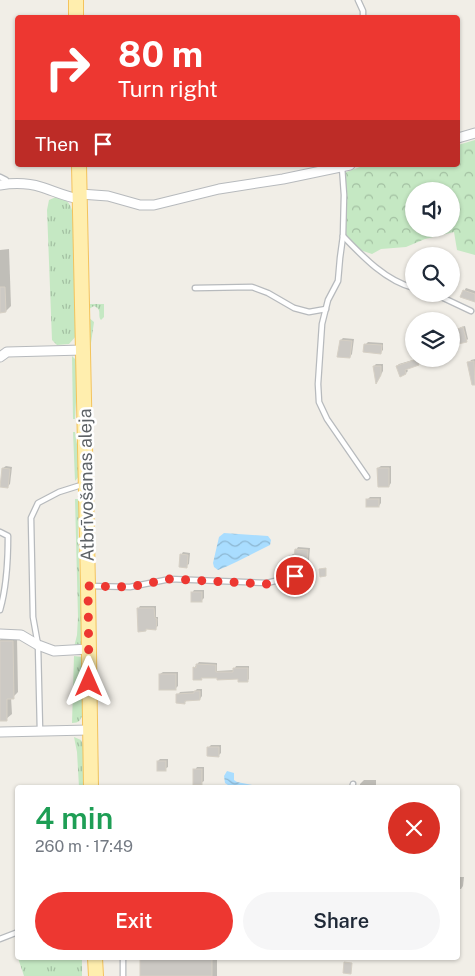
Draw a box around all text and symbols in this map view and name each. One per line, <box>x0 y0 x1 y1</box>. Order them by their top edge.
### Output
text: 80 m <box>118 34 203 75</box>
icon: right <box>35 35 100 100</box>
text: Turn right <box>118 76 218 102</box>
icon: arrive <box>89 130 117 158</box>
text: Then <box>35 133 79 155</box>
map controls <box>405 182 460 367</box>
button: sound <box>405 182 460 237</box>
button: search <box>405 247 460 302</box>
button: layers <box>405 312 460 367</box>
street label: Atbrīvošanas aleja <box>74 408 98 562</box>
pin <box>274 555 316 597</box>
icon: arrive <box>281 562 309 590</box>
position arrow <box>62 655 114 707</box>
text: 4 min <box>35 800 113 836</box>
button: close <box>388 802 440 854</box>
text: 260 m · 17:49 <box>35 837 133 856</box>
button: Exit <box>35 892 233 950</box>
button: Share <box>243 892 440 950</box>

